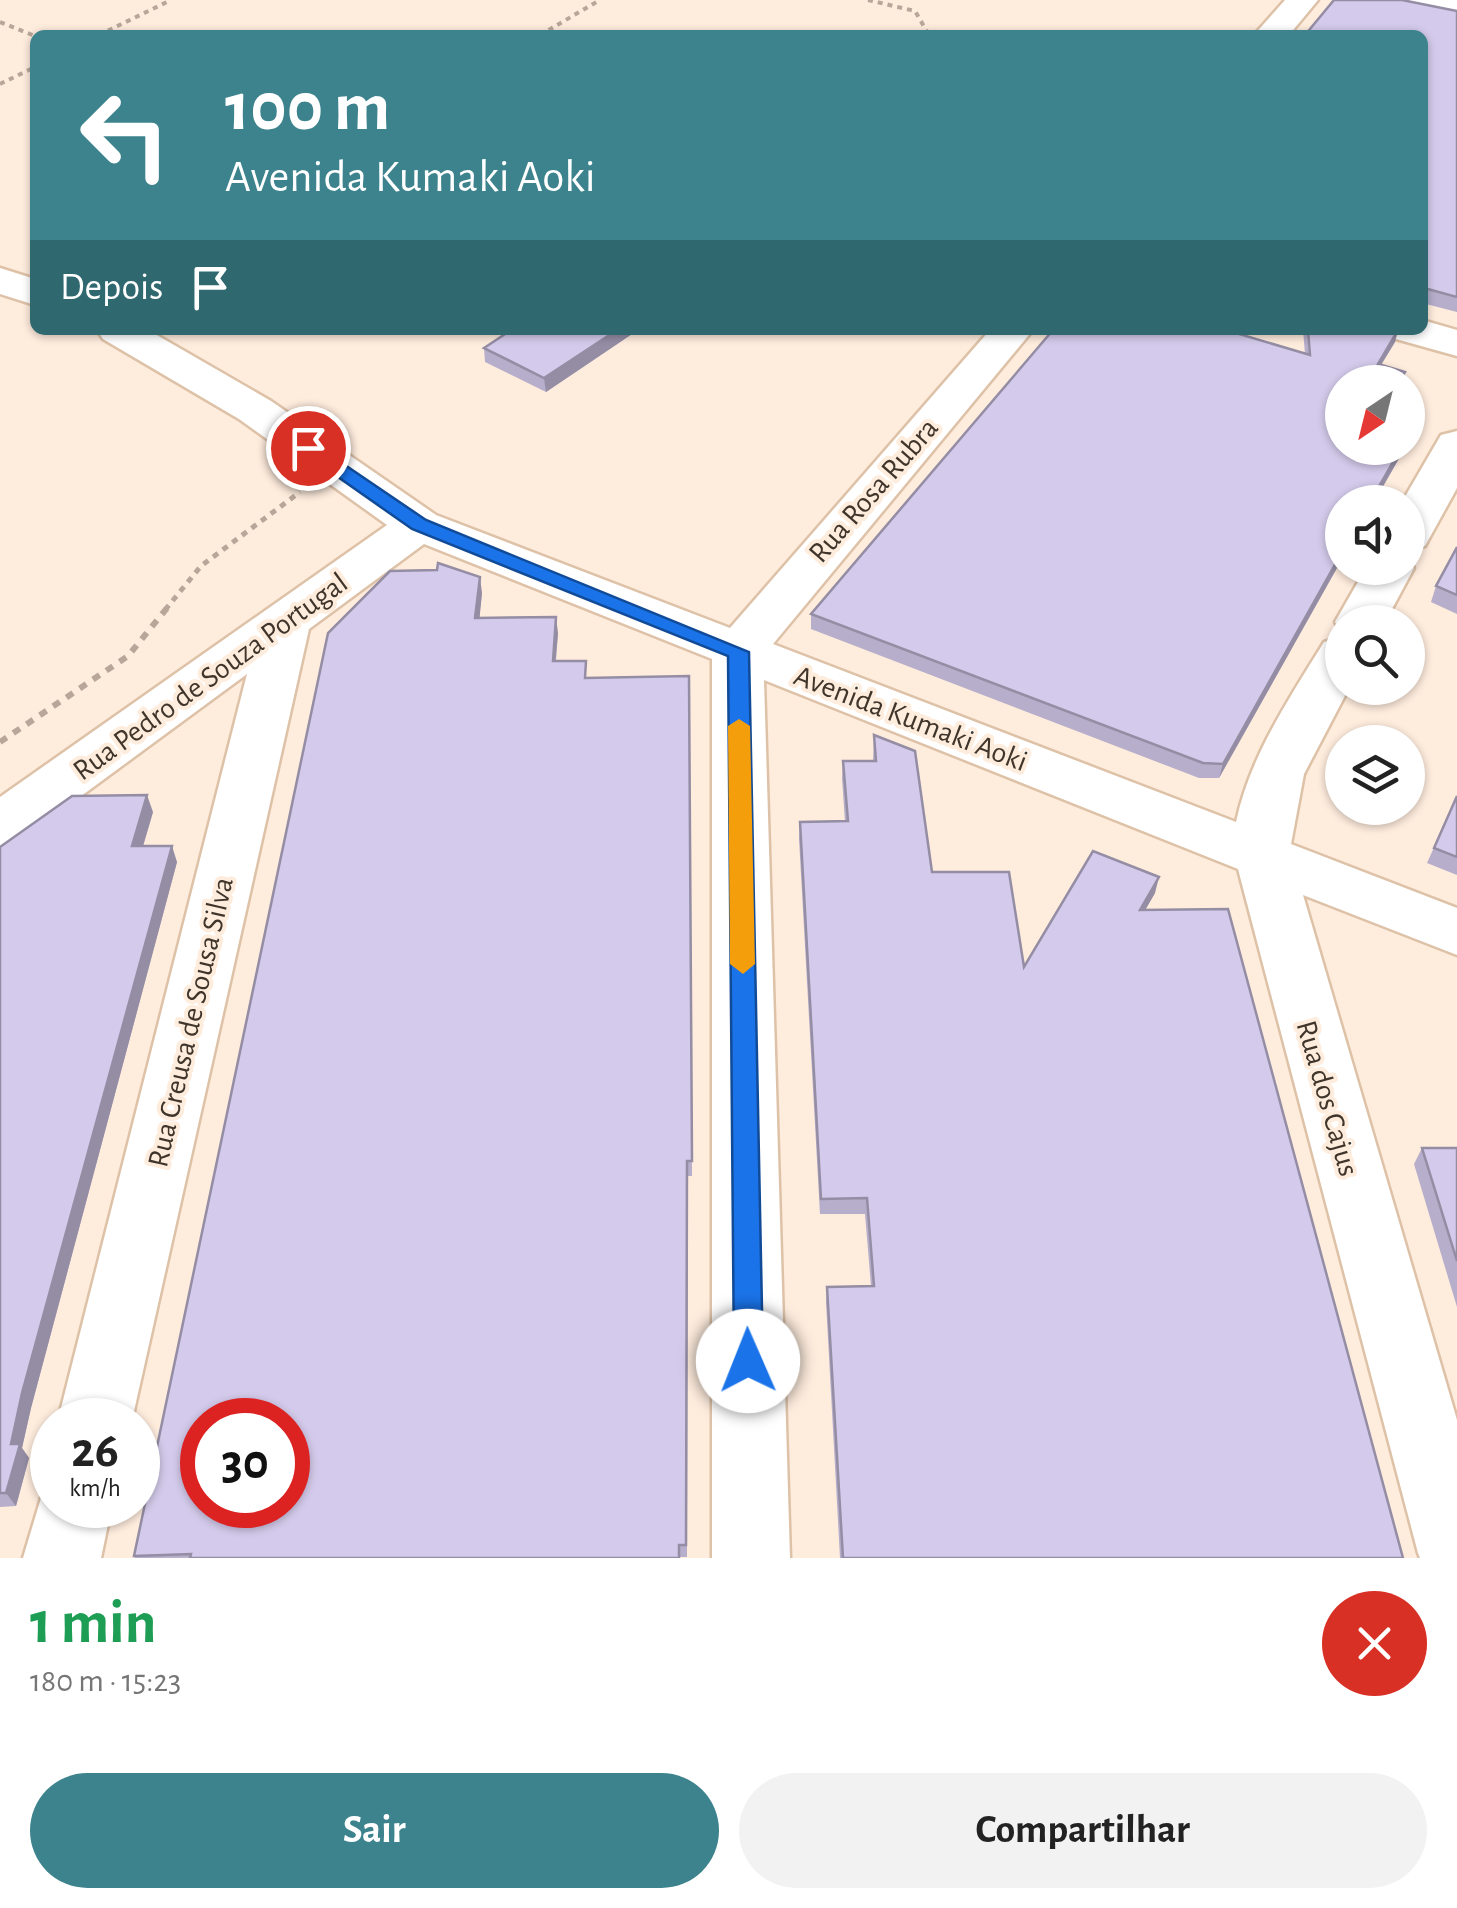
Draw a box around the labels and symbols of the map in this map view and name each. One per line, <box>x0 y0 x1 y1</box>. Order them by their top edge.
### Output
north arrow <box>1325 365 1425 465</box>
pin <box>266 406 351 491</box>
street label: Rua Rosa Rubra <box>803 413 944 568</box>
street label: Rua Pedro de Souza Portugal <box>68 567 353 786</box>
street label: Avenida Kumaki Aoki <box>790 661 1031 777</box>
street label: Rua Creusa de Sousa Silva <box>143 874 239 1170</box>
street label: Rua dos Cajus <box>1291 1017 1364 1179</box>
position arrow <box>696 1309 800 1413</box>
speed limit sign: 30 <box>180 1398 310 1528</box>

